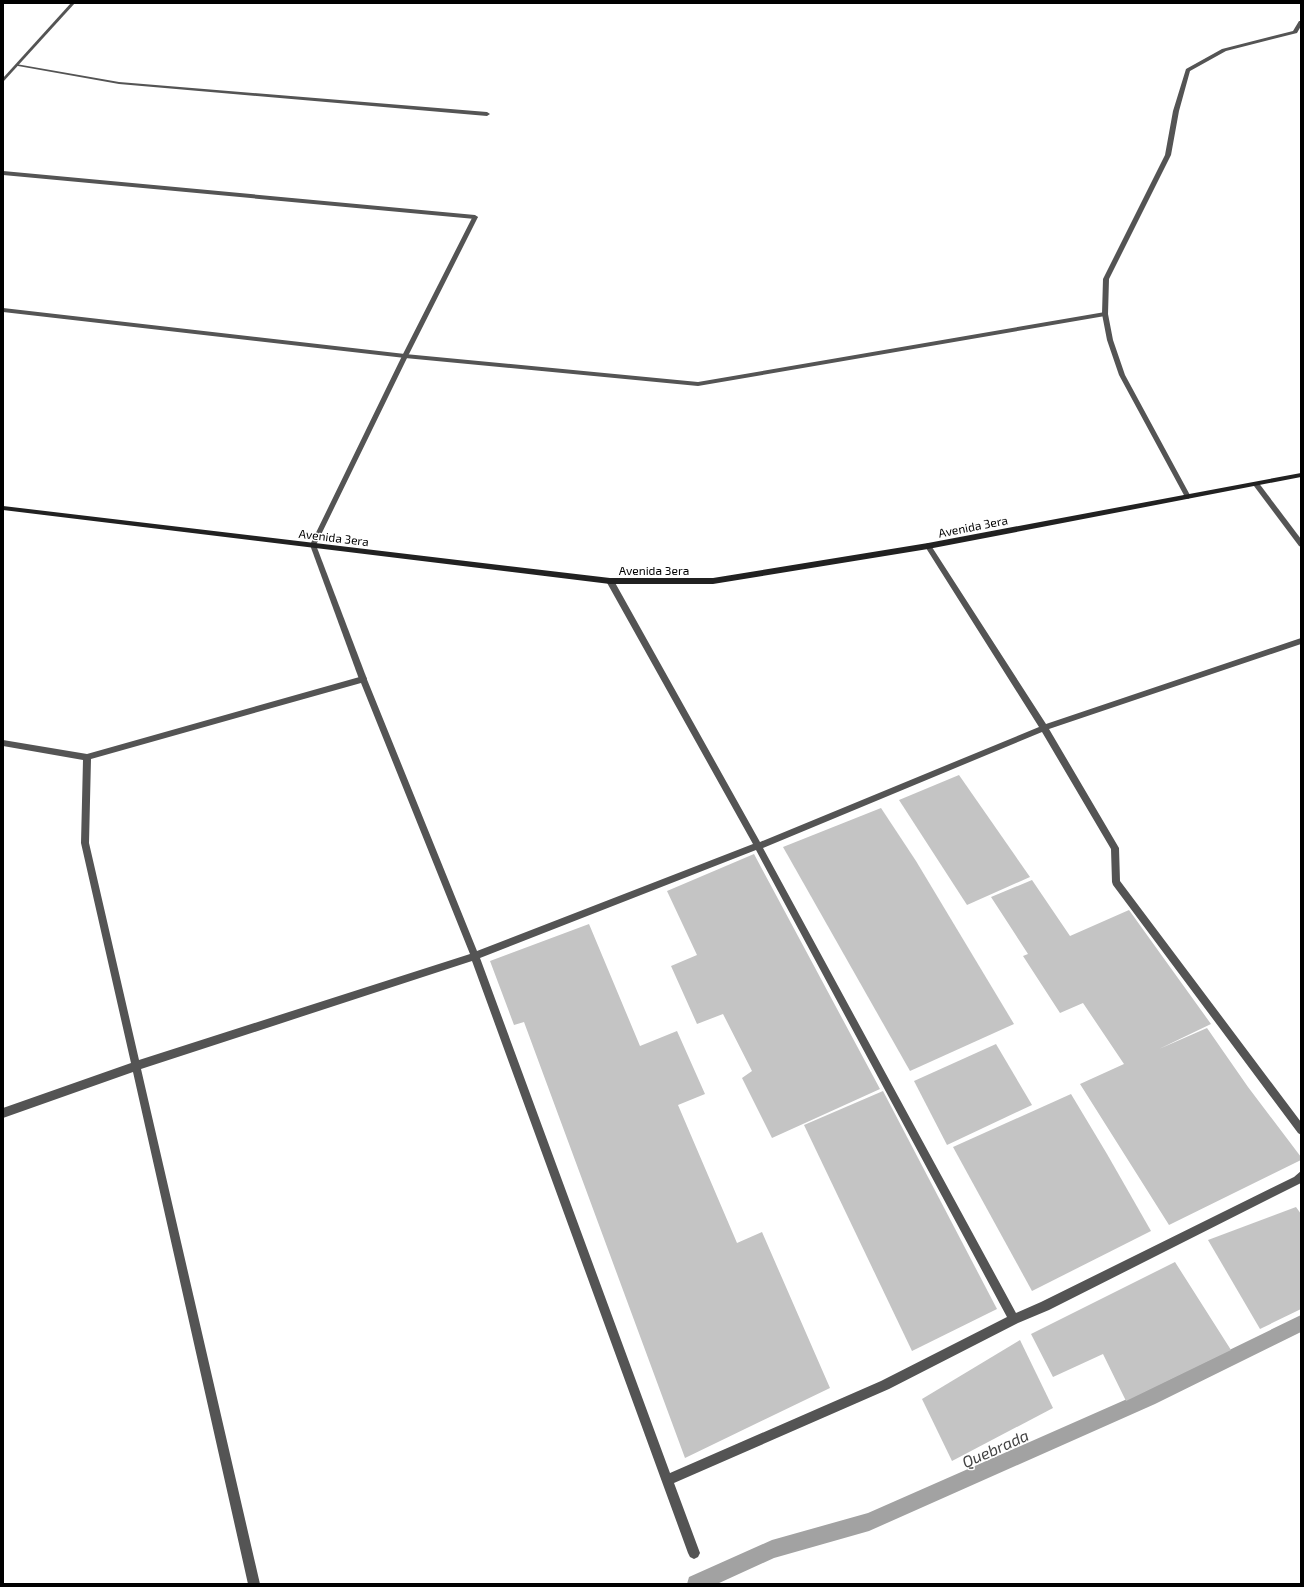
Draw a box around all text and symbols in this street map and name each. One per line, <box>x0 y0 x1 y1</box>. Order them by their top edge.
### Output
street label: Avenida 3era <box>937 512 1009 540</box>
street label: Avenida 3era <box>298 526 370 548</box>
street label: Avenida 3era <box>619 563 689 577</box>
water label: Quebrada <box>959 1425 1032 1472</box>

